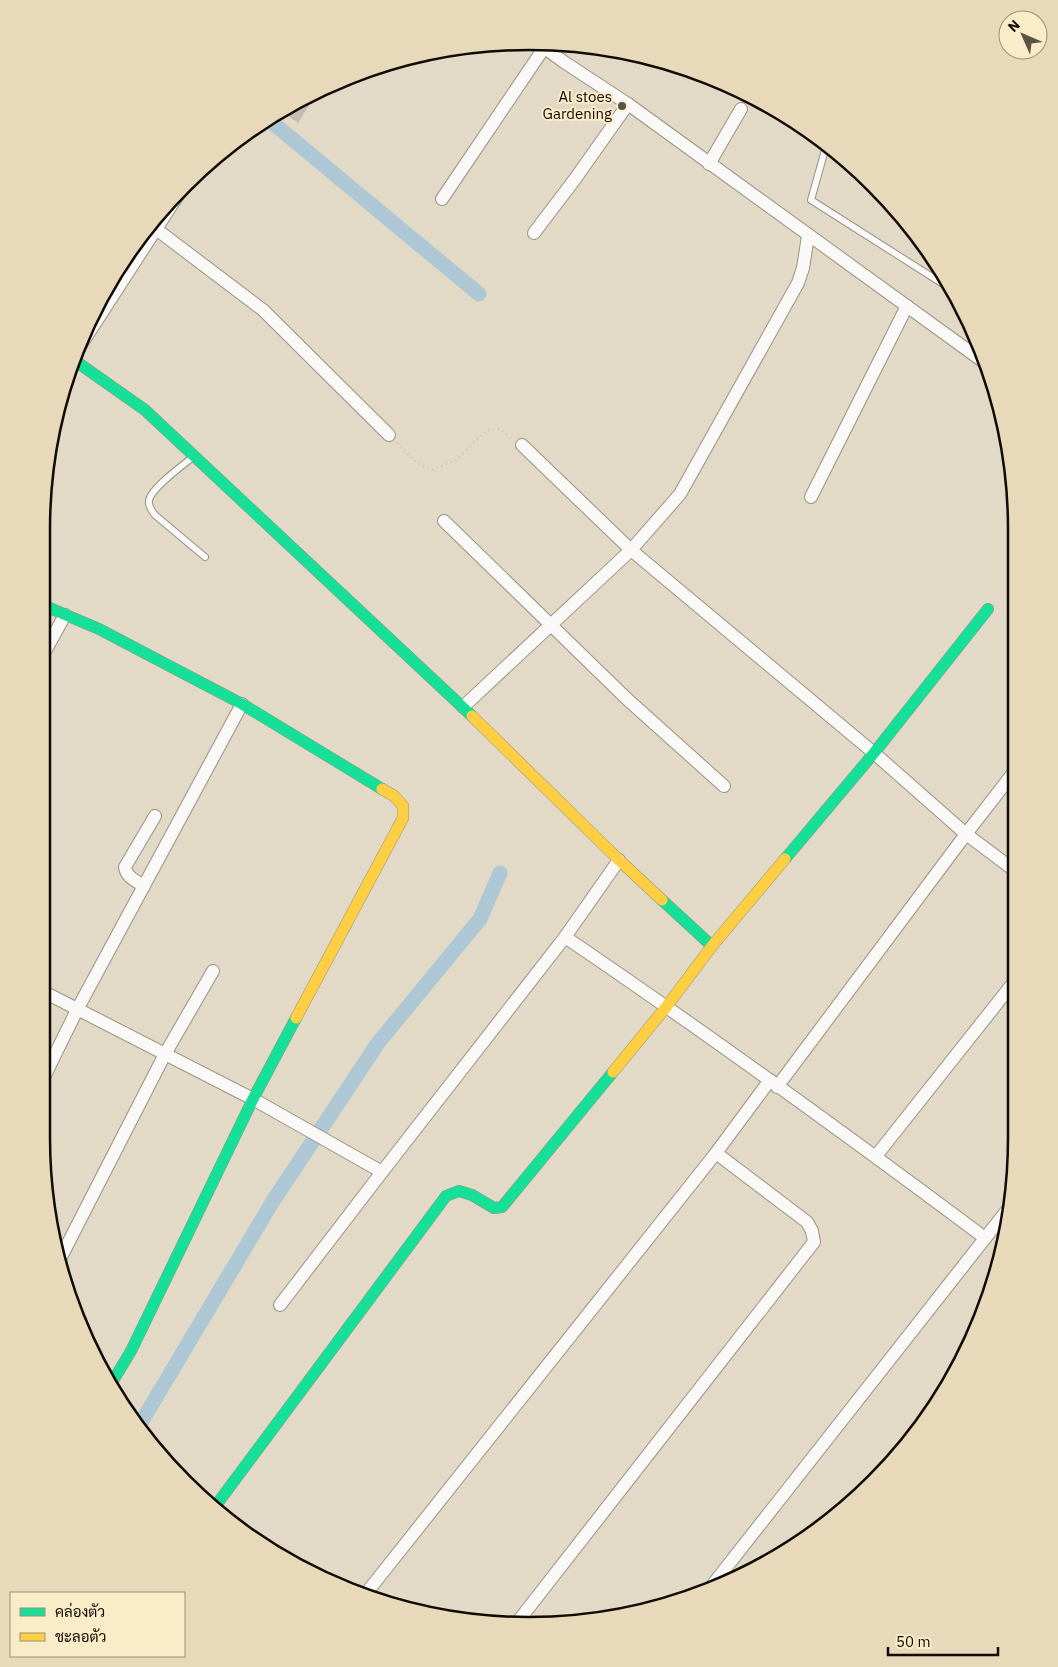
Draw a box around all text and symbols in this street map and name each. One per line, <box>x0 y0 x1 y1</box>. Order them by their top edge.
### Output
north arrow <box>998 10 1048 60</box>
text: N <box>1004 16 1024 36</box>
place label: Al stoes Gardening <box>543 87 612 123</box>
marker: Al stoes Gardening <box>616 100 628 112</box>
legend <box>10 1592 185 1657</box>
text: คล่องตัว <box>55 1602 105 1621</box>
scale bar <box>888 1624 998 1656</box>
text: ชะลอตัว <box>55 1627 106 1646</box>
text: 50 m <box>896 1632 931 1651</box>

